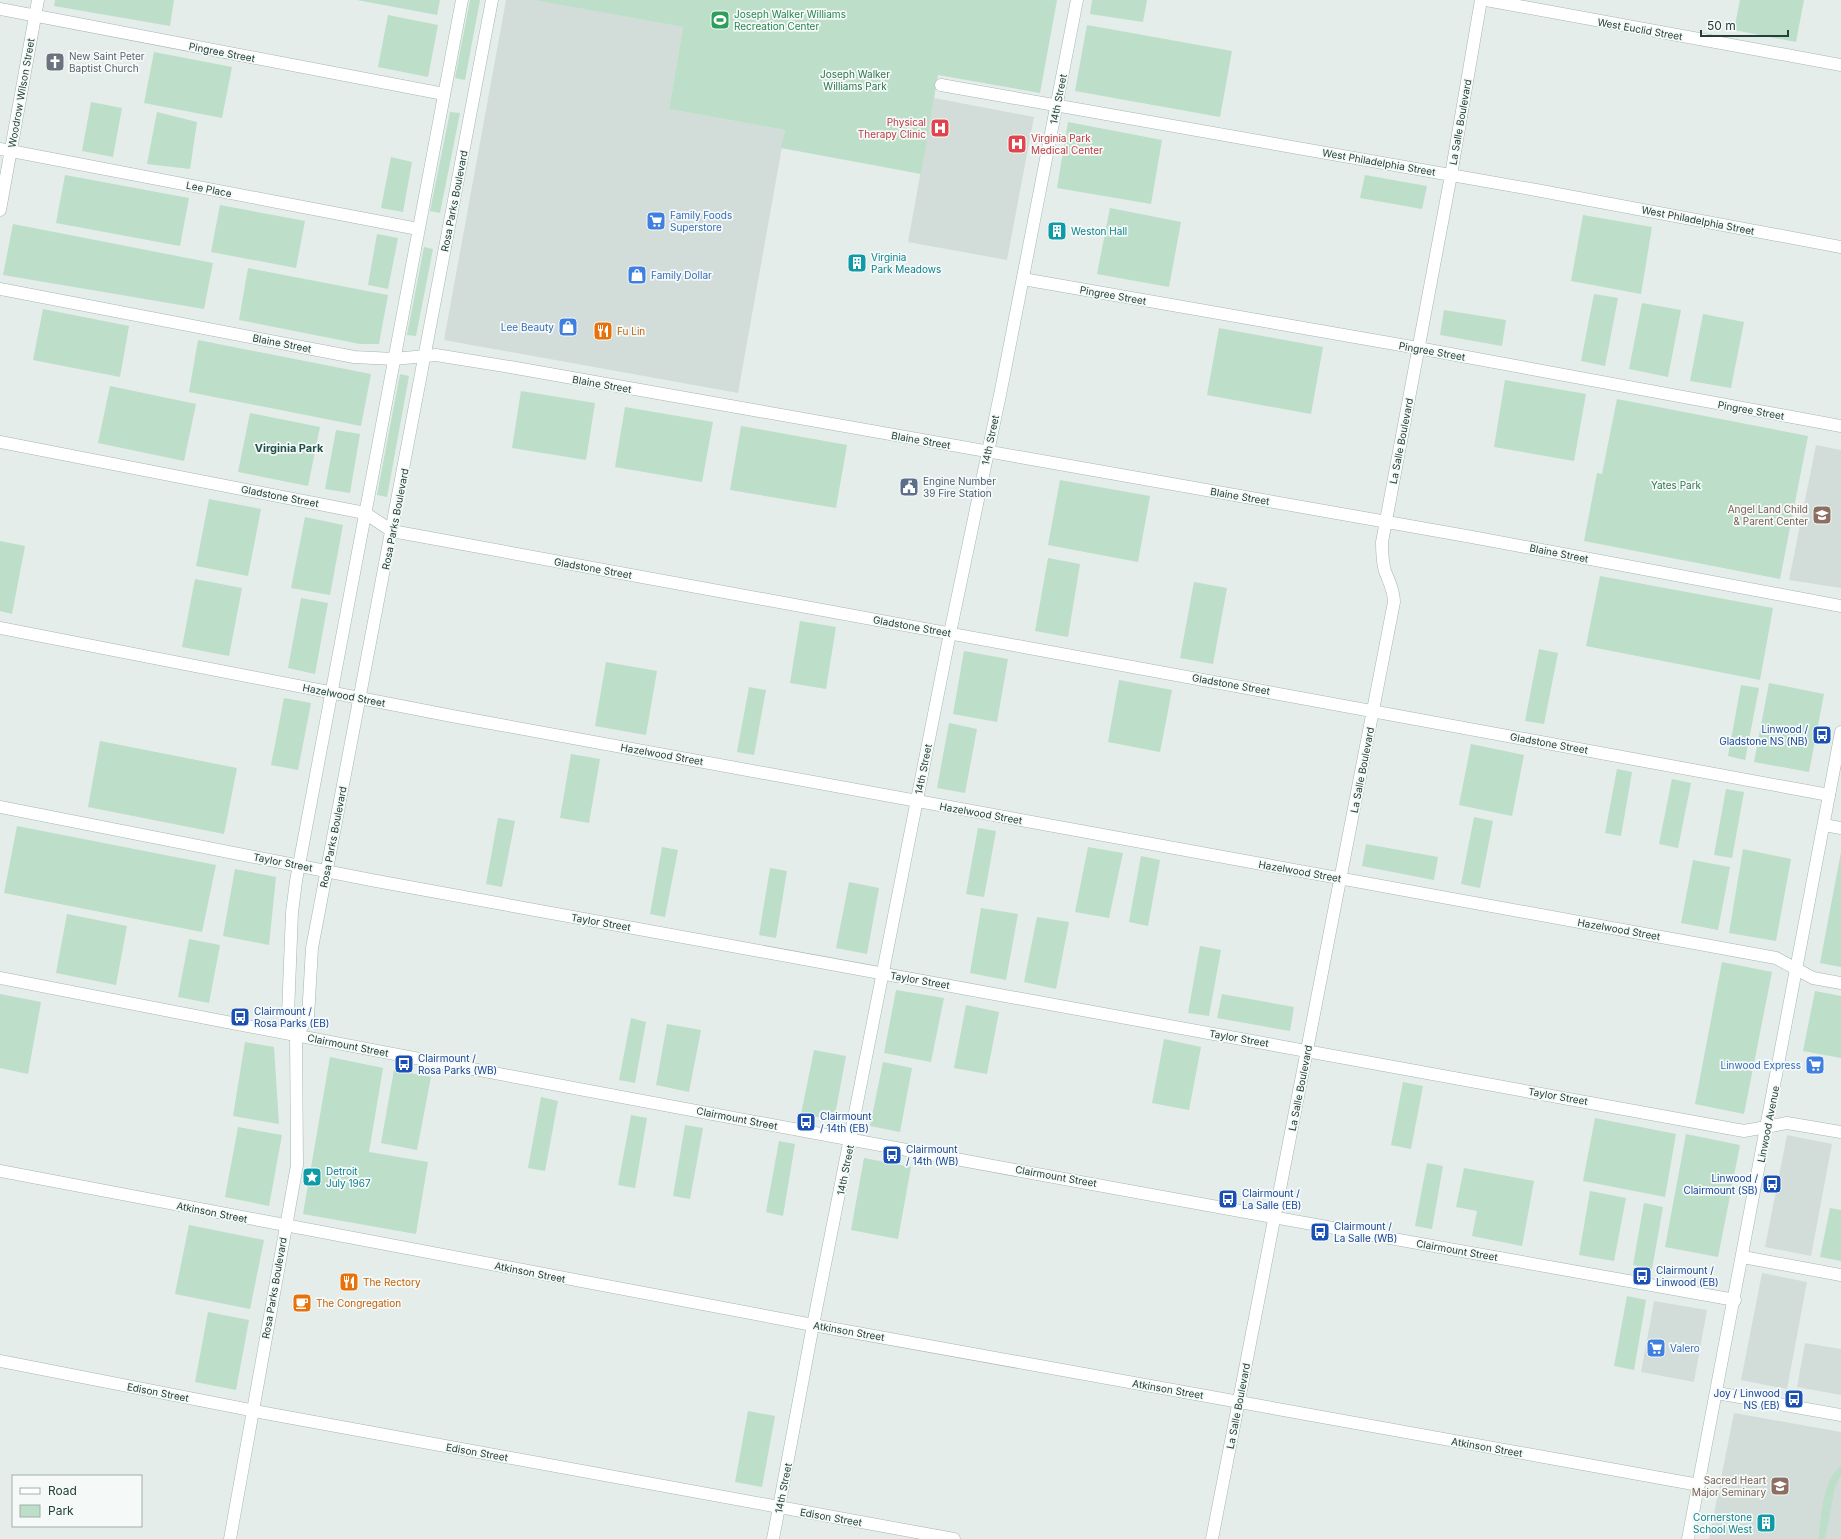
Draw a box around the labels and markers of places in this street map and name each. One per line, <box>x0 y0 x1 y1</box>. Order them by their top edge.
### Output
place label: Joseph Walker Williams Recreation Center <box>734 8 846 32</box>
sports icon: Joseph Walker Williams Recreation Center <box>709 9 731 31</box>
place label: New Saint Peter Baptist Church <box>69 50 145 74</box>
church icon: New Saint Peter Baptist Church <box>44 51 66 73</box>
place label: Physical Therapy Clinic <box>858 116 926 140</box>
hospital icon: Physical Therapy Clinic <box>929 117 951 139</box>
place label: Virginia Park Medical Center <box>1031 132 1103 156</box>
hospital icon: Virginia Park Medical Center <box>1006 133 1028 155</box>
place label: Family Foods Superstore <box>670 209 732 233</box>
supermarket icon: Family Foods Superstore <box>645 210 667 232</box>
building icon: Weston Hall <box>1046 220 1068 242</box>
place label: Weston Hall <box>1071 225 1127 237</box>
place label: Virginia Park Meadows <box>871 251 941 275</box>
building icon: Virginia Park Meadows <box>846 252 868 274</box>
shop icon: Family Dollar <box>626 264 648 286</box>
place label: Family Dollar <box>651 269 712 281</box>
shop icon: Lee Beauty <box>557 316 579 338</box>
restaurant icon: Fu Lin <box>592 320 614 342</box>
place label: Lee Beauty <box>501 321 554 333</box>
place label: Fu Lin <box>617 325 645 337</box>
place label: Engine Number 39 Fire Station <box>923 475 996 499</box>
public building icon: Engine Number 39 Fire Station <box>898 476 920 498</box>
place label: Angel Land Child & Parent Center <box>1728 503 1808 527</box>
school or university icon: Angel Land Child & Parent Center <box>1811 504 1833 526</box>
place label: Linwood / Gladstone NS (NB) <box>1719 723 1808 747</box>
bus stop icon: Linwood / Gladstone NS (NB) <box>1811 724 1833 746</box>
place label: Clairmount / Rosa Parks (EB) <box>254 1005 329 1029</box>
bus stop icon: Clairmount / Rosa Parks (EB) <box>229 1006 251 1028</box>
place label: Clairmount / Rosa Parks (WB) <box>418 1052 497 1076</box>
bus stop icon: Clairmount / Rosa Parks (WB) <box>393 1053 415 1075</box>
supermarket icon: Linwood Express <box>1804 1054 1826 1076</box>
place label: Linwood Express <box>1721 1059 1801 1071</box>
place label: Clairmount / 14th (EB) <box>820 1110 872 1134</box>
bus stop icon: Clairmount / 14th (EB) <box>795 1111 817 1133</box>
place label: Clairmount / 14th (WB) <box>906 1143 959 1167</box>
bus stop icon: Clairmount / 14th (WB) <box>881 1144 903 1166</box>
place label: Detroit July 1967 <box>326 1165 371 1189</box>
place icon: Detroit July 1967 <box>301 1166 323 1188</box>
place label: Linwood / Clairmount (SB) <box>1683 1172 1758 1196</box>
bus stop icon: Linwood / Clairmount (SB) <box>1761 1173 1783 1195</box>
place label: Clairmount / La Salle (EB) <box>1242 1187 1301 1211</box>
bus stop icon: Clairmount / La Salle (EB) <box>1217 1188 1239 1210</box>
place label: Clairmount / La Salle (WB) <box>1334 1220 1397 1244</box>
bus stop icon: Clairmount / La Salle (WB) <box>1309 1221 1331 1243</box>
place label: Clairmount / Linwood (EB) <box>1656 1264 1719 1288</box>
bus stop icon: Clairmount / Linwood (EB) <box>1631 1265 1653 1287</box>
restaurant icon: The Rectory <box>338 1271 360 1293</box>
place label: The Rectory <box>363 1276 421 1288</box>
cafe icon: The Congregation <box>291 1292 313 1314</box>
place label: The Congregation <box>316 1297 401 1309</box>
supermarket icon: Valero <box>1645 1337 1667 1359</box>
place label: Valero <box>1670 1342 1700 1354</box>
place label: Joy / Linwood NS (EB) <box>1714 1387 1780 1411</box>
bus stop icon: Joy / Linwood NS (EB) <box>1783 1388 1805 1410</box>
place label: Sacred Heart Major Seminary <box>1692 1474 1767 1498</box>
school or university icon: Sacred Heart Major Seminary <box>1769 1475 1791 1497</box>
place label: Cornerstone School West <box>1693 1511 1753 1535</box>
building icon: Cornerstone School West <box>1755 1512 1777 1534</box>

